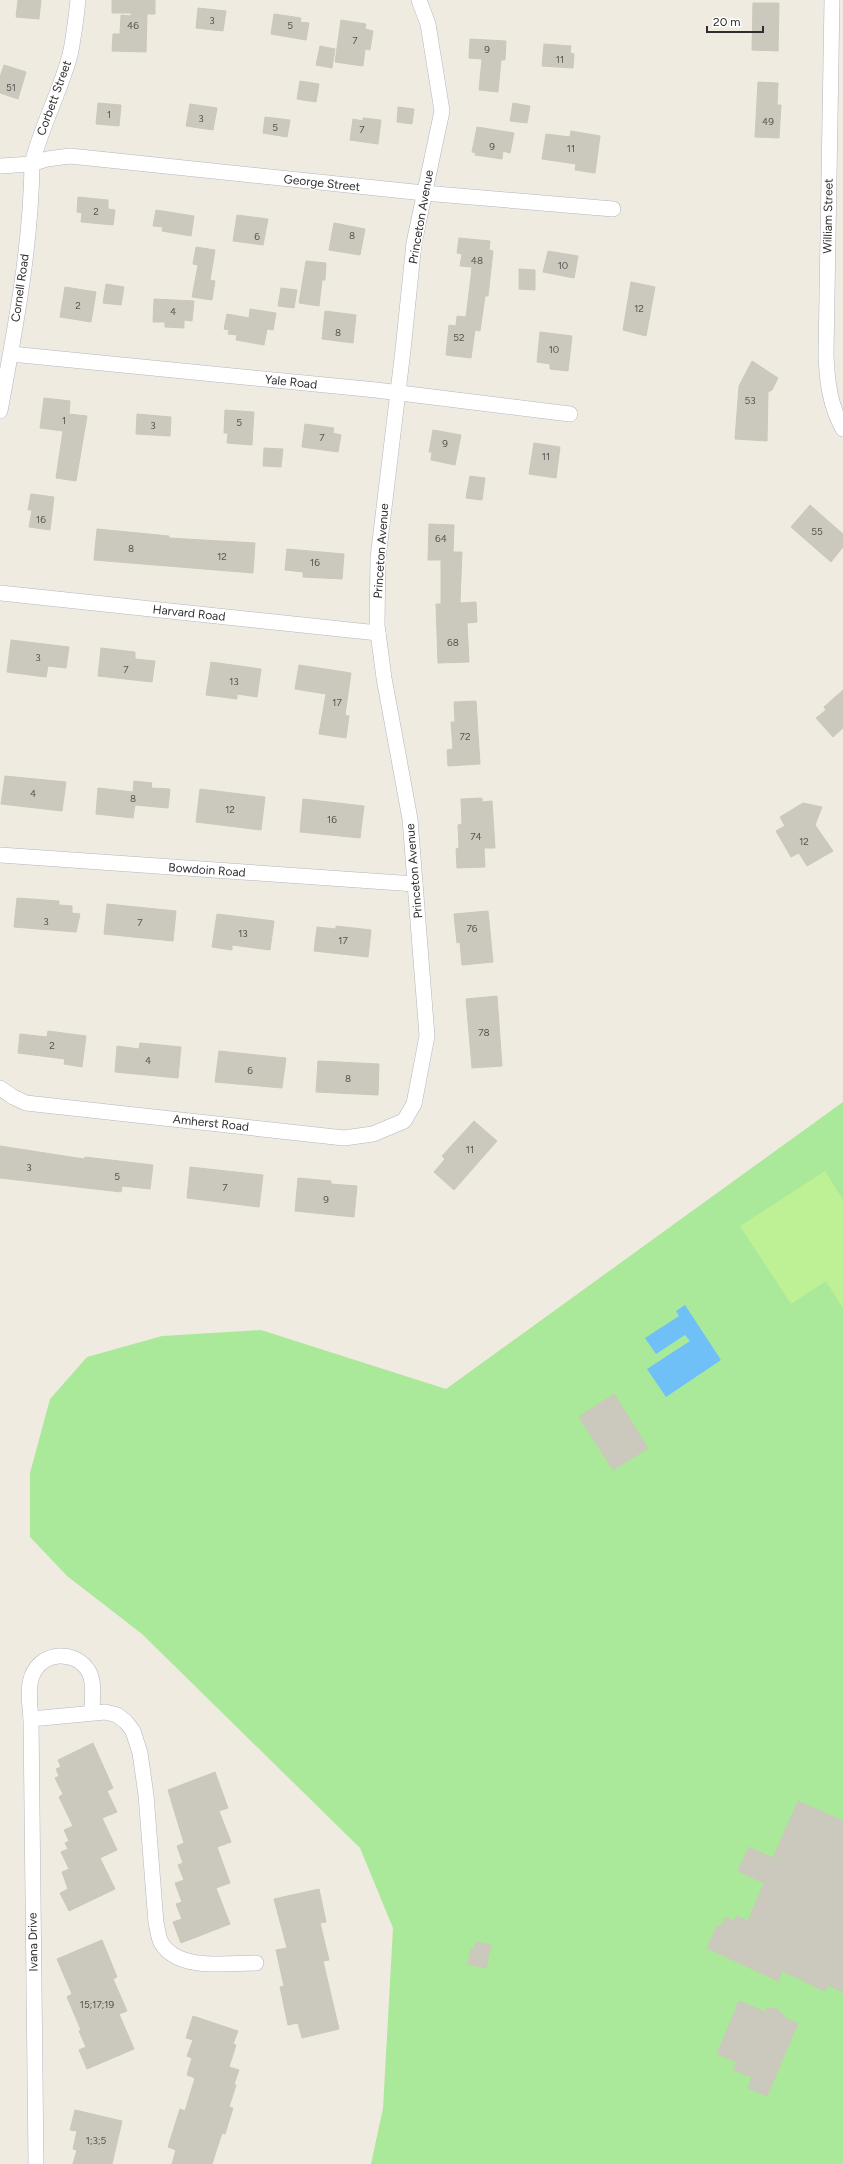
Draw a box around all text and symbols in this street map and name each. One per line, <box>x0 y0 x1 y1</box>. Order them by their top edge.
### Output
scale bar <box>707 8 763 34</box>
house number: 3 <box>209 14 215 27</box>
text: 20 m <box>713 15 741 29</box>
house number: 46 <box>127 19 139 32</box>
house number: 5 <box>287 19 293 32</box>
house number: 7 <box>352 34 358 47</box>
house number: 9 <box>484 43 490 56</box>
house number: 11 <box>556 53 564 66</box>
street label: Corbett Street <box>34 58 74 137</box>
house number: 51 <box>6 81 16 94</box>
house number: 1 <box>107 108 111 121</box>
house number: 3 <box>198 112 204 125</box>
house number: 49 <box>762 115 774 128</box>
house number: 5 <box>272 121 278 134</box>
house number: 7 <box>359 123 365 136</box>
house number: 9 <box>489 140 495 153</box>
house number: 11 <box>567 142 575 155</box>
street label: Princeton Avenue <box>406 168 436 265</box>
street label: George Street <box>283 172 361 194</box>
street label: William Street <box>820 178 836 254</box>
house number: 2 <box>93 205 99 218</box>
house number: 8 <box>349 229 355 242</box>
house number: 6 <box>254 230 260 243</box>
street label: Cornell Road <box>8 253 32 323</box>
house number: 48 <box>471 254 483 267</box>
house number: 10 <box>558 259 568 272</box>
house number: 2 <box>75 299 81 312</box>
house number: 12 <box>634 302 644 315</box>
house number: 4 <box>170 305 176 318</box>
house number: 8 <box>335 326 341 339</box>
house number: 52 <box>453 331 465 344</box>
house number: 10 <box>549 343 559 356</box>
street label: Yale Road <box>264 372 318 392</box>
house number: 53 <box>744 394 756 407</box>
house number: 1 <box>62 414 66 427</box>
house number: 5 <box>236 416 242 429</box>
house number: 3 <box>150 419 156 432</box>
house number: 7 <box>319 431 325 444</box>
house number: 9 <box>442 437 448 450</box>
house number: 11 <box>542 450 550 463</box>
street label: Princeton Avenue <box>371 503 391 599</box>
house number: 16 <box>36 513 46 526</box>
house number: 55 <box>811 525 823 538</box>
house number: 64 <box>435 532 447 545</box>
house number: 8 <box>128 542 134 555</box>
house number: 12 <box>217 550 227 563</box>
house number: 16 <box>310 556 320 569</box>
street label: Harvard Road <box>152 602 226 624</box>
house number: 68 <box>447 636 459 649</box>
house number: 3 <box>35 651 41 664</box>
house number: 7 <box>123 663 129 676</box>
house number: 13 <box>229 675 239 688</box>
house number: 17 <box>332 696 342 709</box>
house number: 72 <box>460 730 470 743</box>
house number: 4 <box>30 787 36 800</box>
house number: 8 <box>130 792 136 805</box>
house number: 12 <box>225 803 235 816</box>
house number: 16 <box>327 813 337 826</box>
street label: Princeton Avenue <box>403 823 425 919</box>
house number: 74 <box>470 830 482 843</box>
house number: 12 <box>799 835 809 848</box>
street label: Bowdoin Road <box>168 860 246 880</box>
house number: 3 <box>43 915 49 928</box>
house number: 7 <box>137 916 143 929</box>
house number: 76 <box>466 922 478 935</box>
house number: 13 <box>238 927 248 940</box>
house number: 17 <box>338 934 348 947</box>
house number: 78 <box>478 1026 490 1039</box>
house number: 2 <box>49 1039 55 1052</box>
house number: 4 <box>145 1054 151 1067</box>
house number: 6 <box>247 1064 253 1077</box>
house number: 8 <box>345 1072 351 1085</box>
street label: Amherst Road <box>172 1112 250 1134</box>
house number: 11 <box>466 1143 474 1156</box>
house number: 3 <box>26 1161 32 1174</box>
house number: 5 <box>114 1170 120 1183</box>
house number: 7 <box>222 1181 228 1194</box>
house number: 9 <box>323 1193 329 1206</box>
street label: Ivana Drive <box>25 1912 41 1972</box>
house number: 15;17;19 <box>80 1998 115 2011</box>
house number: 1;3;5 <box>86 2134 106 2147</box>

